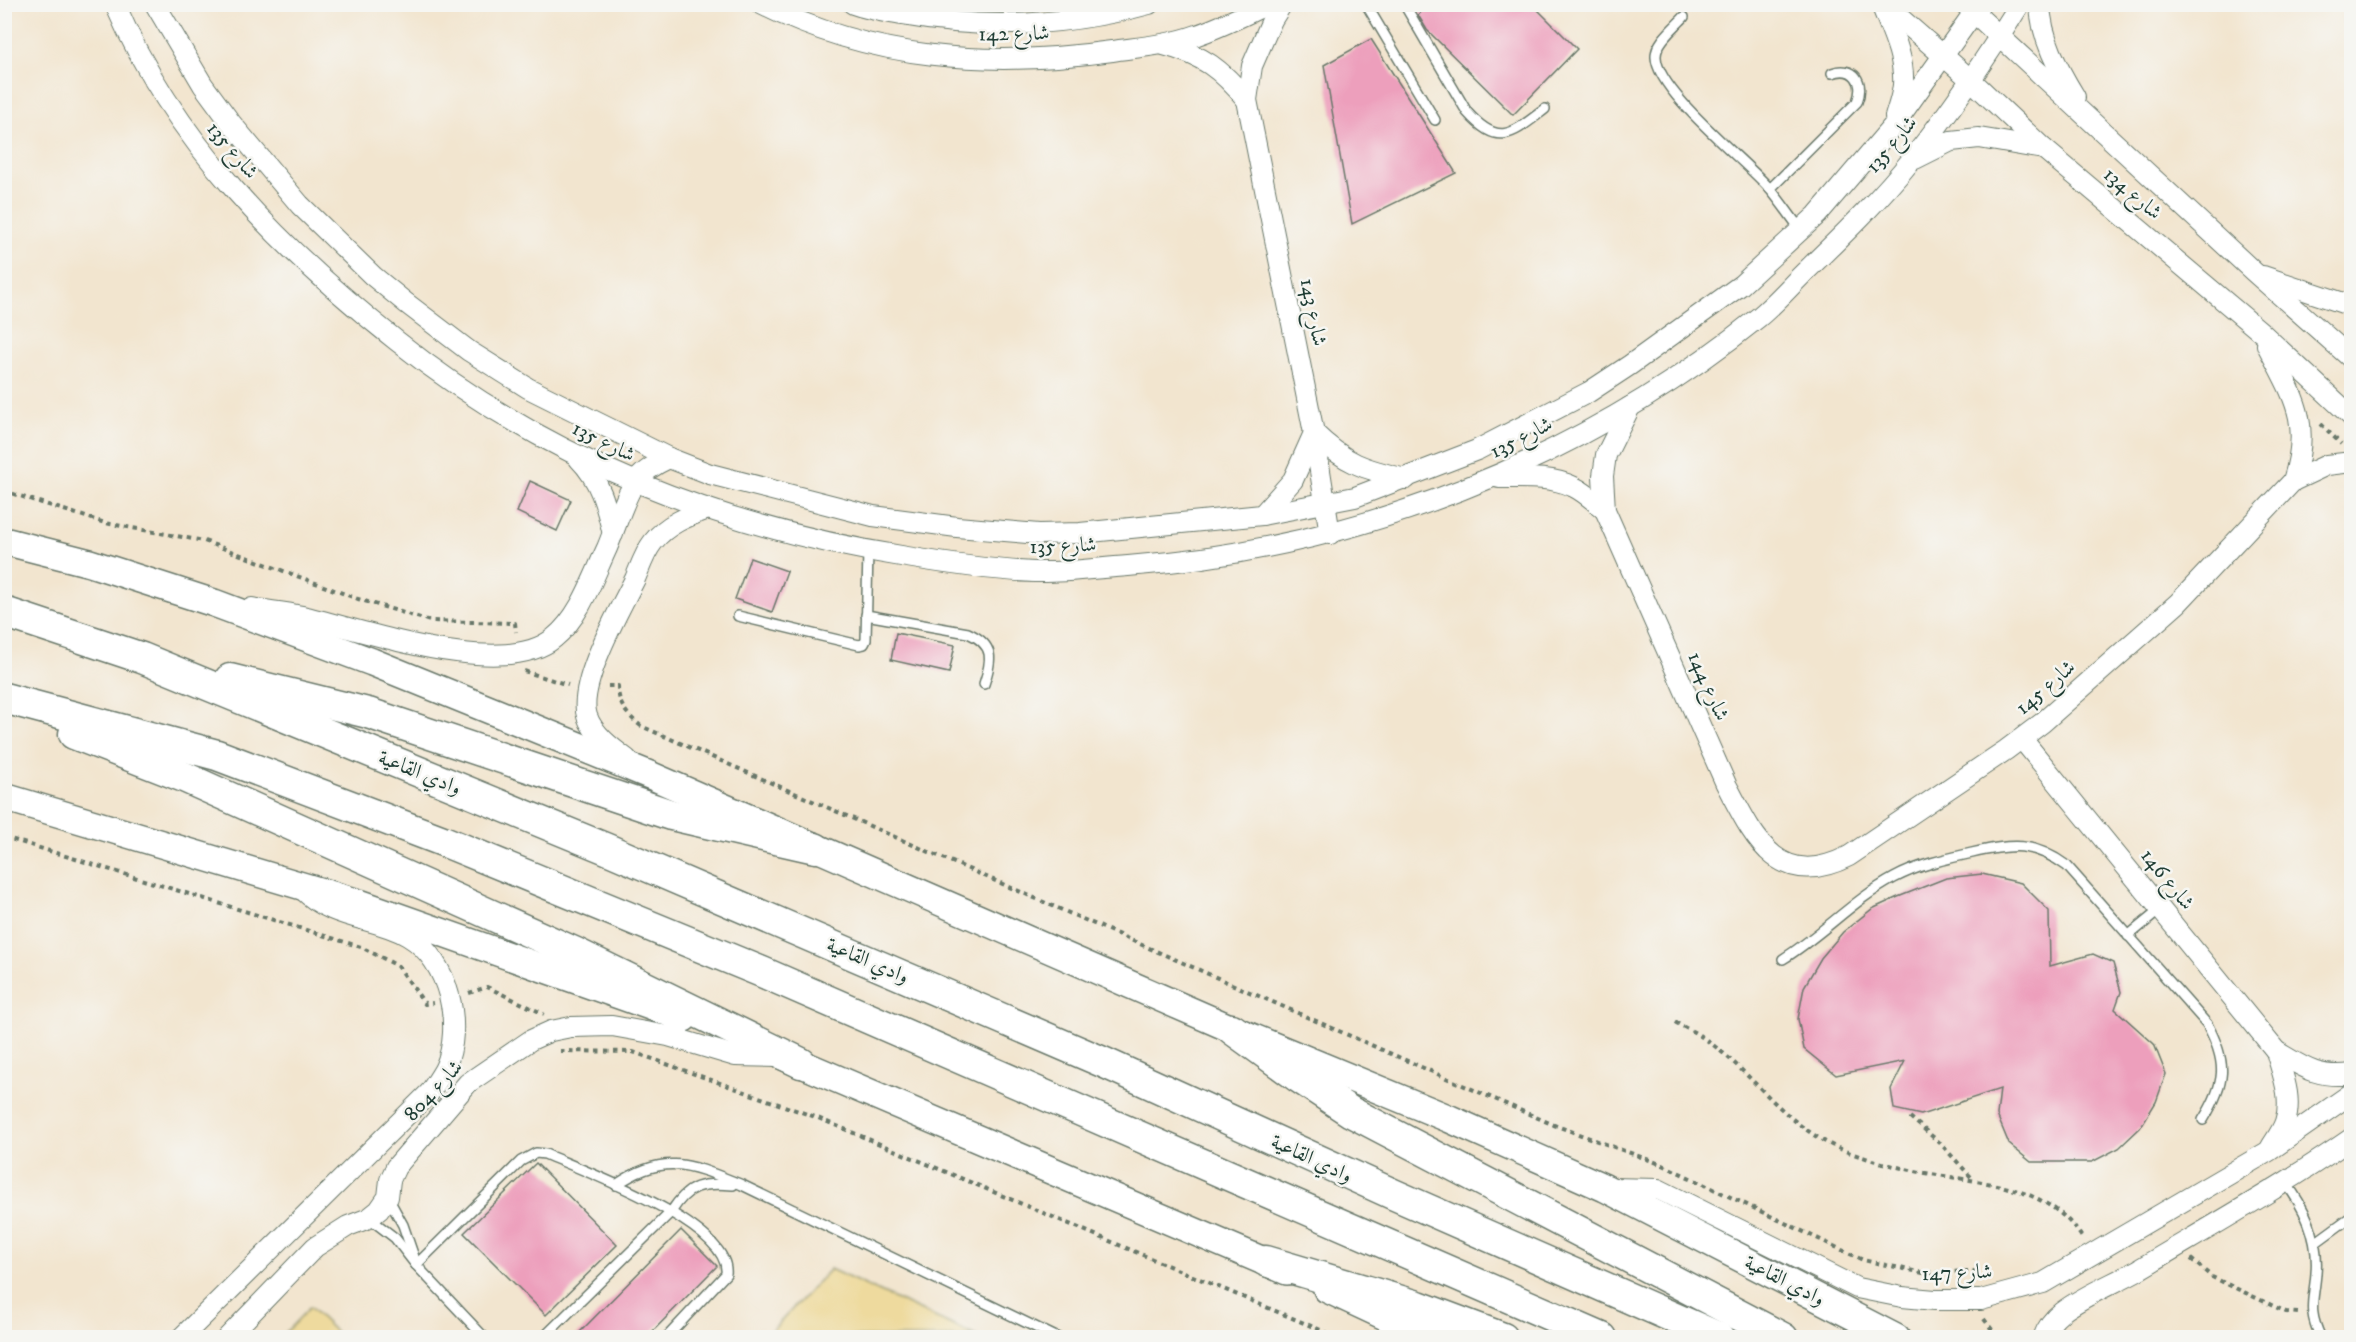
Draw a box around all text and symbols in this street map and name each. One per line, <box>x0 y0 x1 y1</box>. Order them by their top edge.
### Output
street label: شارع 142 <box>978 20 1050 52</box>
street label: شارع 135 <box>1860 111 1926 181</box>
street label: شارع 135 <box>198 117 264 187</box>
street label: شارع 134 <box>2095 162 2167 229</box>
street label: شارع 143 <box>1290 276 1332 349</box>
street label: شارع 135 <box>1486 411 1559 468</box>
street label: شارع 135 <box>566 416 639 472</box>
street label: شارع 135 <box>1029 532 1097 564</box>
street label: شارع 144 <box>1678 648 1735 727</box>
street label: شارع 145 <box>2010 655 2084 724</box>
street label: وادي القاعية <box>374 745 465 803</box>
street label: شارع 146 <box>2131 844 2200 918</box>
street label: وادي القاعية <box>822 932 913 992</box>
street label: شارع 804 <box>399 1054 472 1130</box>
street label: وادي القاعية <box>1266 1129 1357 1191</box>
street label: وادي القاعية <box>1739 1250 1829 1314</box>
street label: شارع 147 <box>1921 1259 1993 1291</box>

